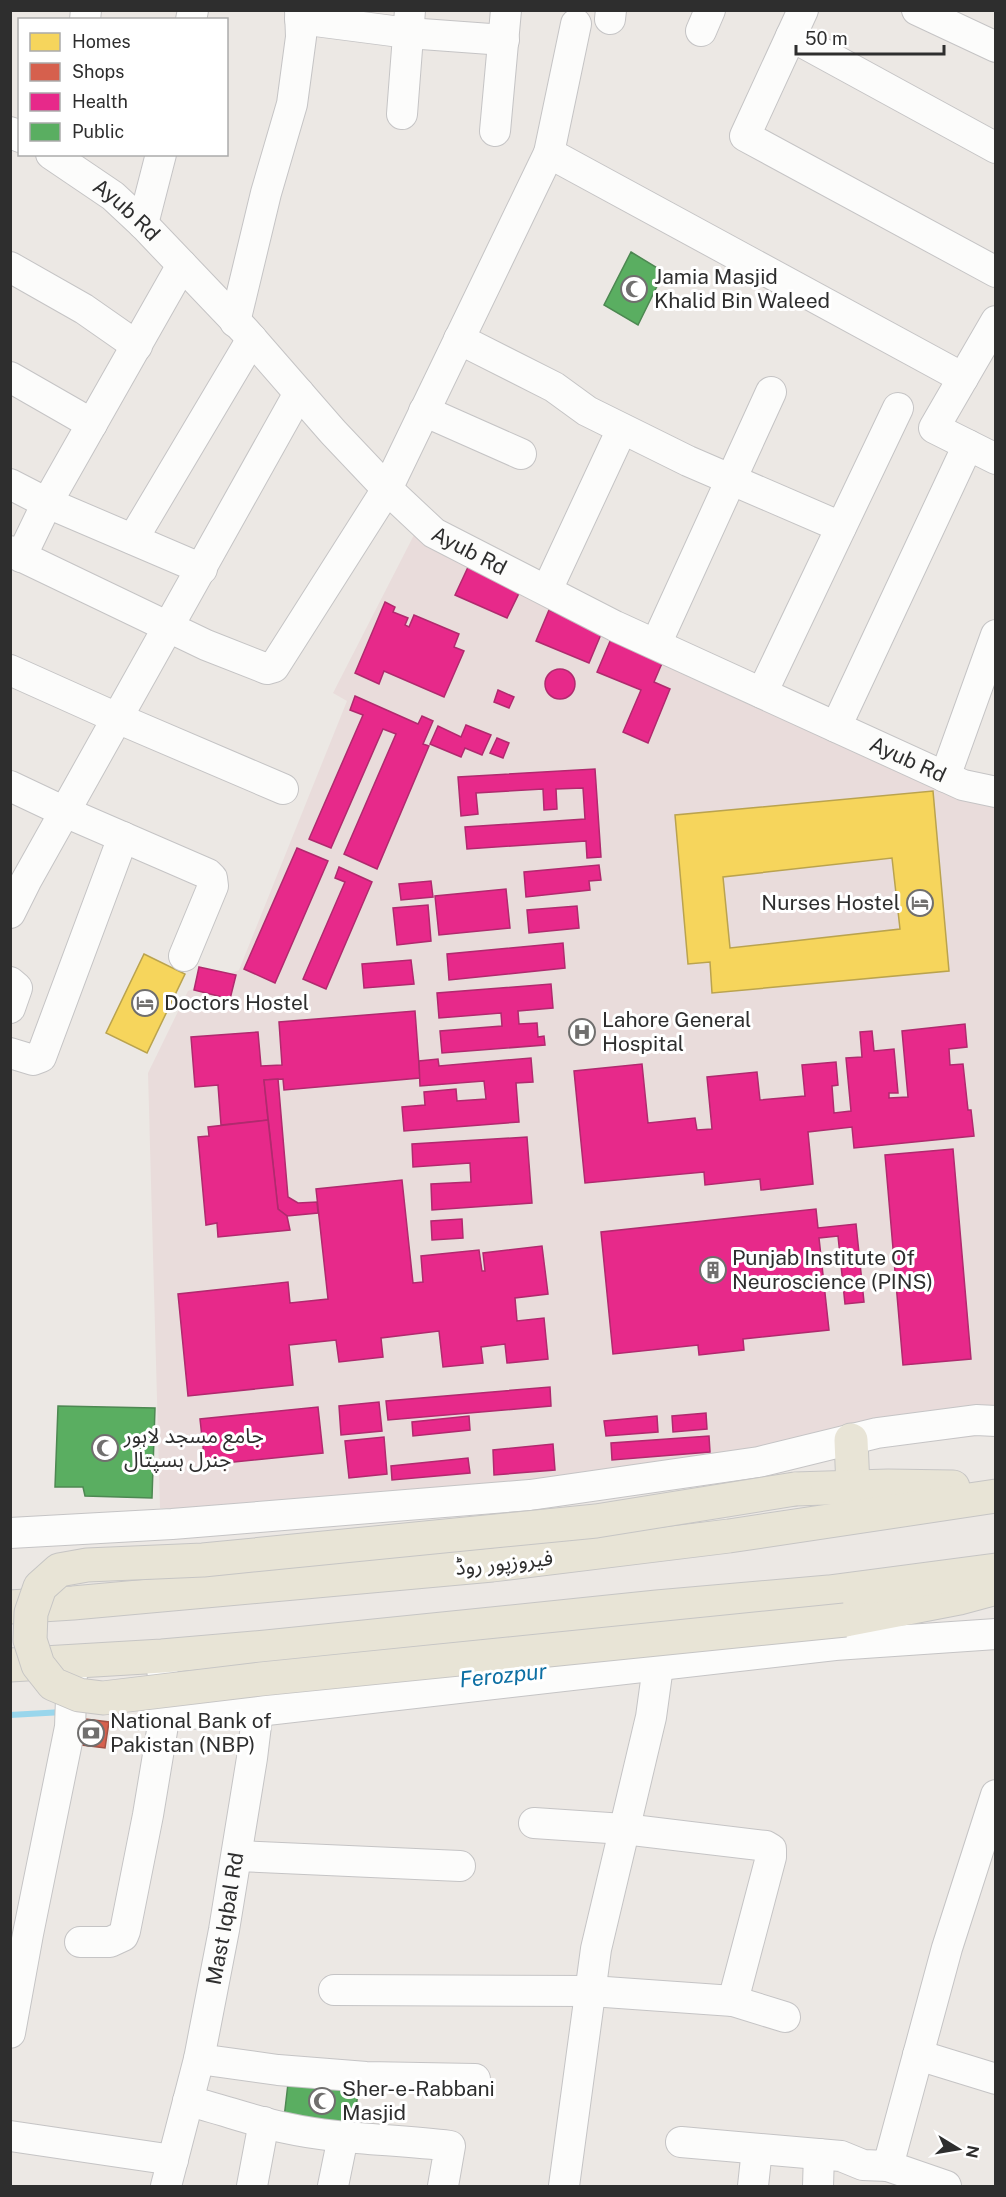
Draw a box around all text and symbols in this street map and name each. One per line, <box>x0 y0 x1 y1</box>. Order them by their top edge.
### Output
legend <box>18 18 228 156</box>
scale bar <box>796 18 944 56</box>
text: 50 m <box>805 28 848 49</box>
text: Homes <box>72 31 131 52</box>
text: Shops <box>72 61 124 82</box>
text: Health <box>72 91 128 112</box>
text: Public <box>72 121 124 142</box>
street label: Ayub Rd <box>89 173 165 246</box>
place label: Jamia Masjid Khalid Bin Waleed <box>654 264 830 313</box>
mosque icon: Jamia Masjid Khalid Bin Waleed <box>619 274 649 304</box>
street label: Ayub Rd <box>427 521 511 580</box>
street label: Ayub Rd <box>866 731 950 788</box>
hotel icon: Nurses Hostel <box>905 888 935 918</box>
place label: Nurses Hostel <box>761 890 900 915</box>
hotel icon: Doctors Hostel <box>130 988 160 1018</box>
place label: Doctors Hostel <box>164 990 309 1015</box>
place label: Lahore General Hospital <box>602 1007 751 1056</box>
hospital icon: Lahore General Hospital <box>567 1017 597 1047</box>
place label: Punjab Institute Of Neuroscience (PINS) <box>732 1245 933 1294</box>
building icon: Punjab Institute Of Neuroscience (PINS) <box>698 1255 728 1285</box>
place label: جامع مسجد لاہور جنرل ہسپتال <box>123 1423 264 1473</box>
mosque icon: جامع مسجد لاہور جنرل ہسپتال <box>90 1433 120 1463</box>
street label: فیروزپور روڈ <box>454 1545 554 1581</box>
water label: Ferozpur <box>458 1657 549 1693</box>
place label: National Bank of Pakistan (NBP) <box>110 1708 272 1757</box>
bank icon: National Bank of Pakistan (NBP) <box>76 1718 106 1748</box>
street label: Mast Iqbal Rd <box>201 1851 248 1987</box>
place label: Sher-e-Rabbani Masjid <box>342 2076 495 2125</box>
mosque icon: Sher-e-Rabbani Masjid <box>307 2086 337 2116</box>
north arrow <box>928 2119 988 2179</box>
text: N <box>962 2144 983 2160</box>

